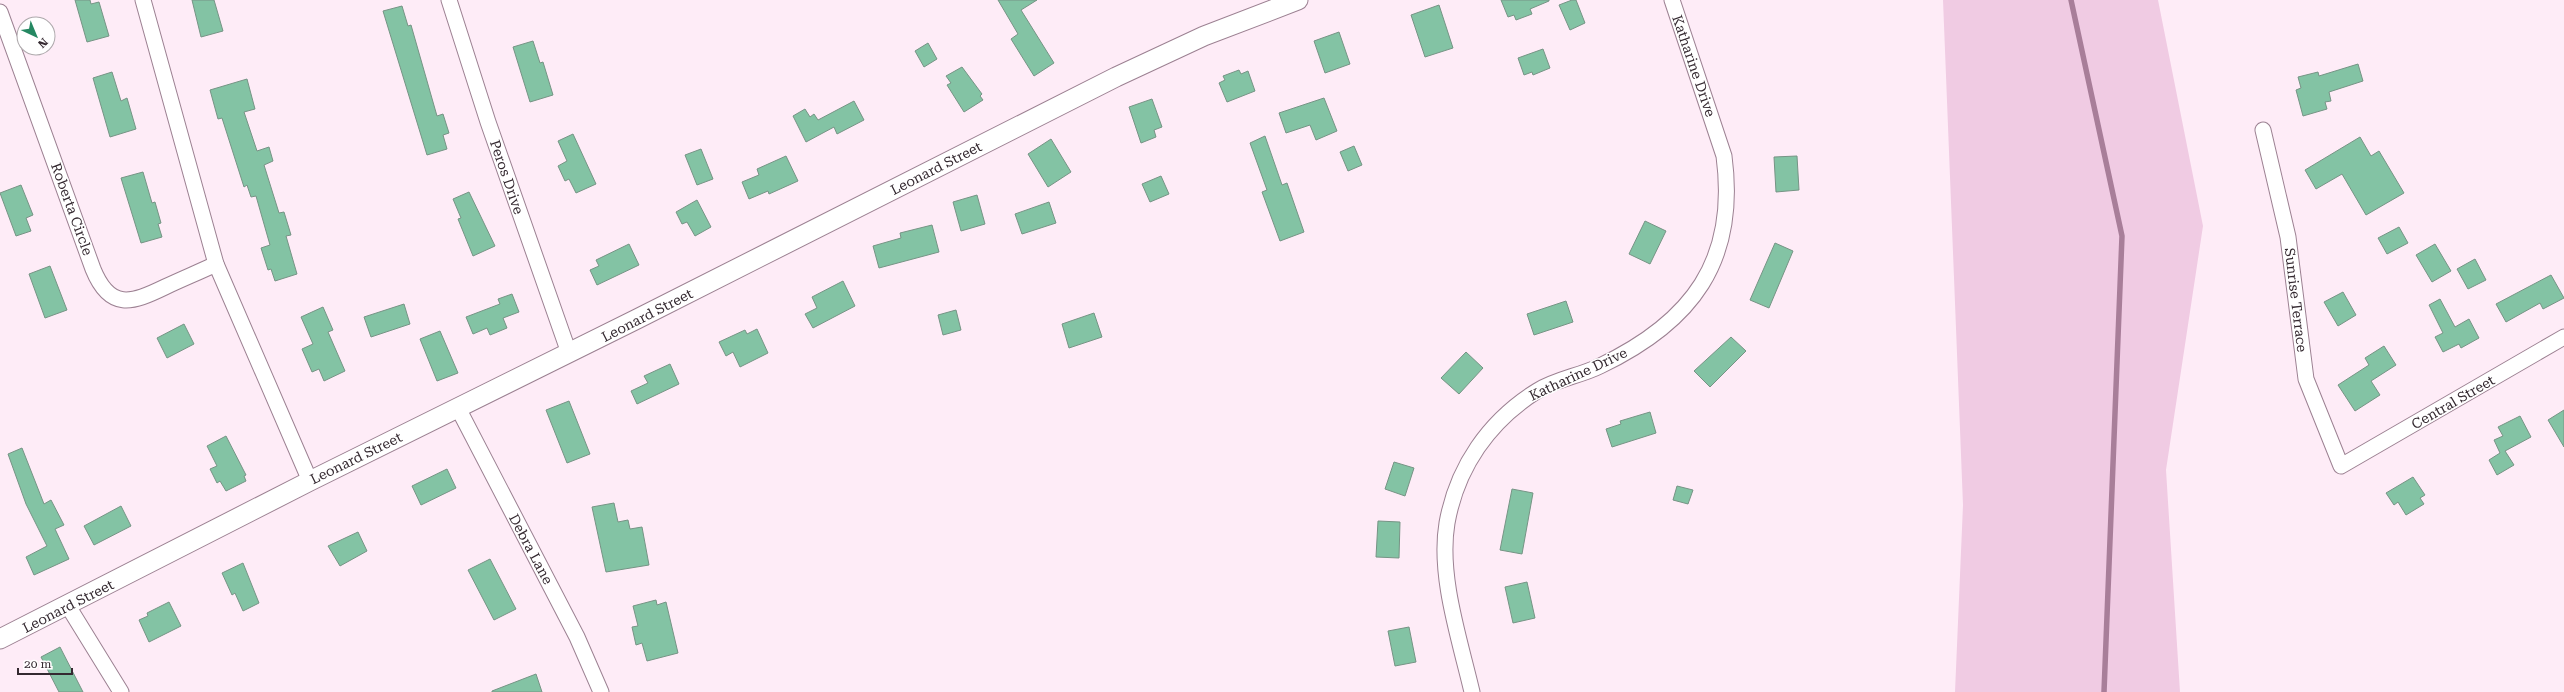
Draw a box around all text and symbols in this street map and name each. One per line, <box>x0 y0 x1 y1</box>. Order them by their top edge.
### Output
street label: Katharine Drive <box>1669 13 1719 119</box>
north arrow <box>16 16 56 56</box>
text: N <box>35 35 50 51</box>
street label: Peros Drive <box>487 138 527 216</box>
street label: Leonard Street <box>888 138 984 198</box>
street label: Roberta Circle <box>48 161 96 258</box>
street label: Sunrise Terrace <box>2282 247 2310 353</box>
street label: Leonard Street <box>599 285 695 345</box>
street label: Katharine Drive <box>1526 344 1630 404</box>
street label: Central Street <box>2409 372 2497 432</box>
street label: Leonard Street <box>308 429 404 487</box>
street label: Debra Lane <box>506 511 556 587</box>
street label: Leonard Street <box>20 576 116 636</box>
scale bar <box>18 650 72 676</box>
text: 20 m <box>24 657 51 671</box>

